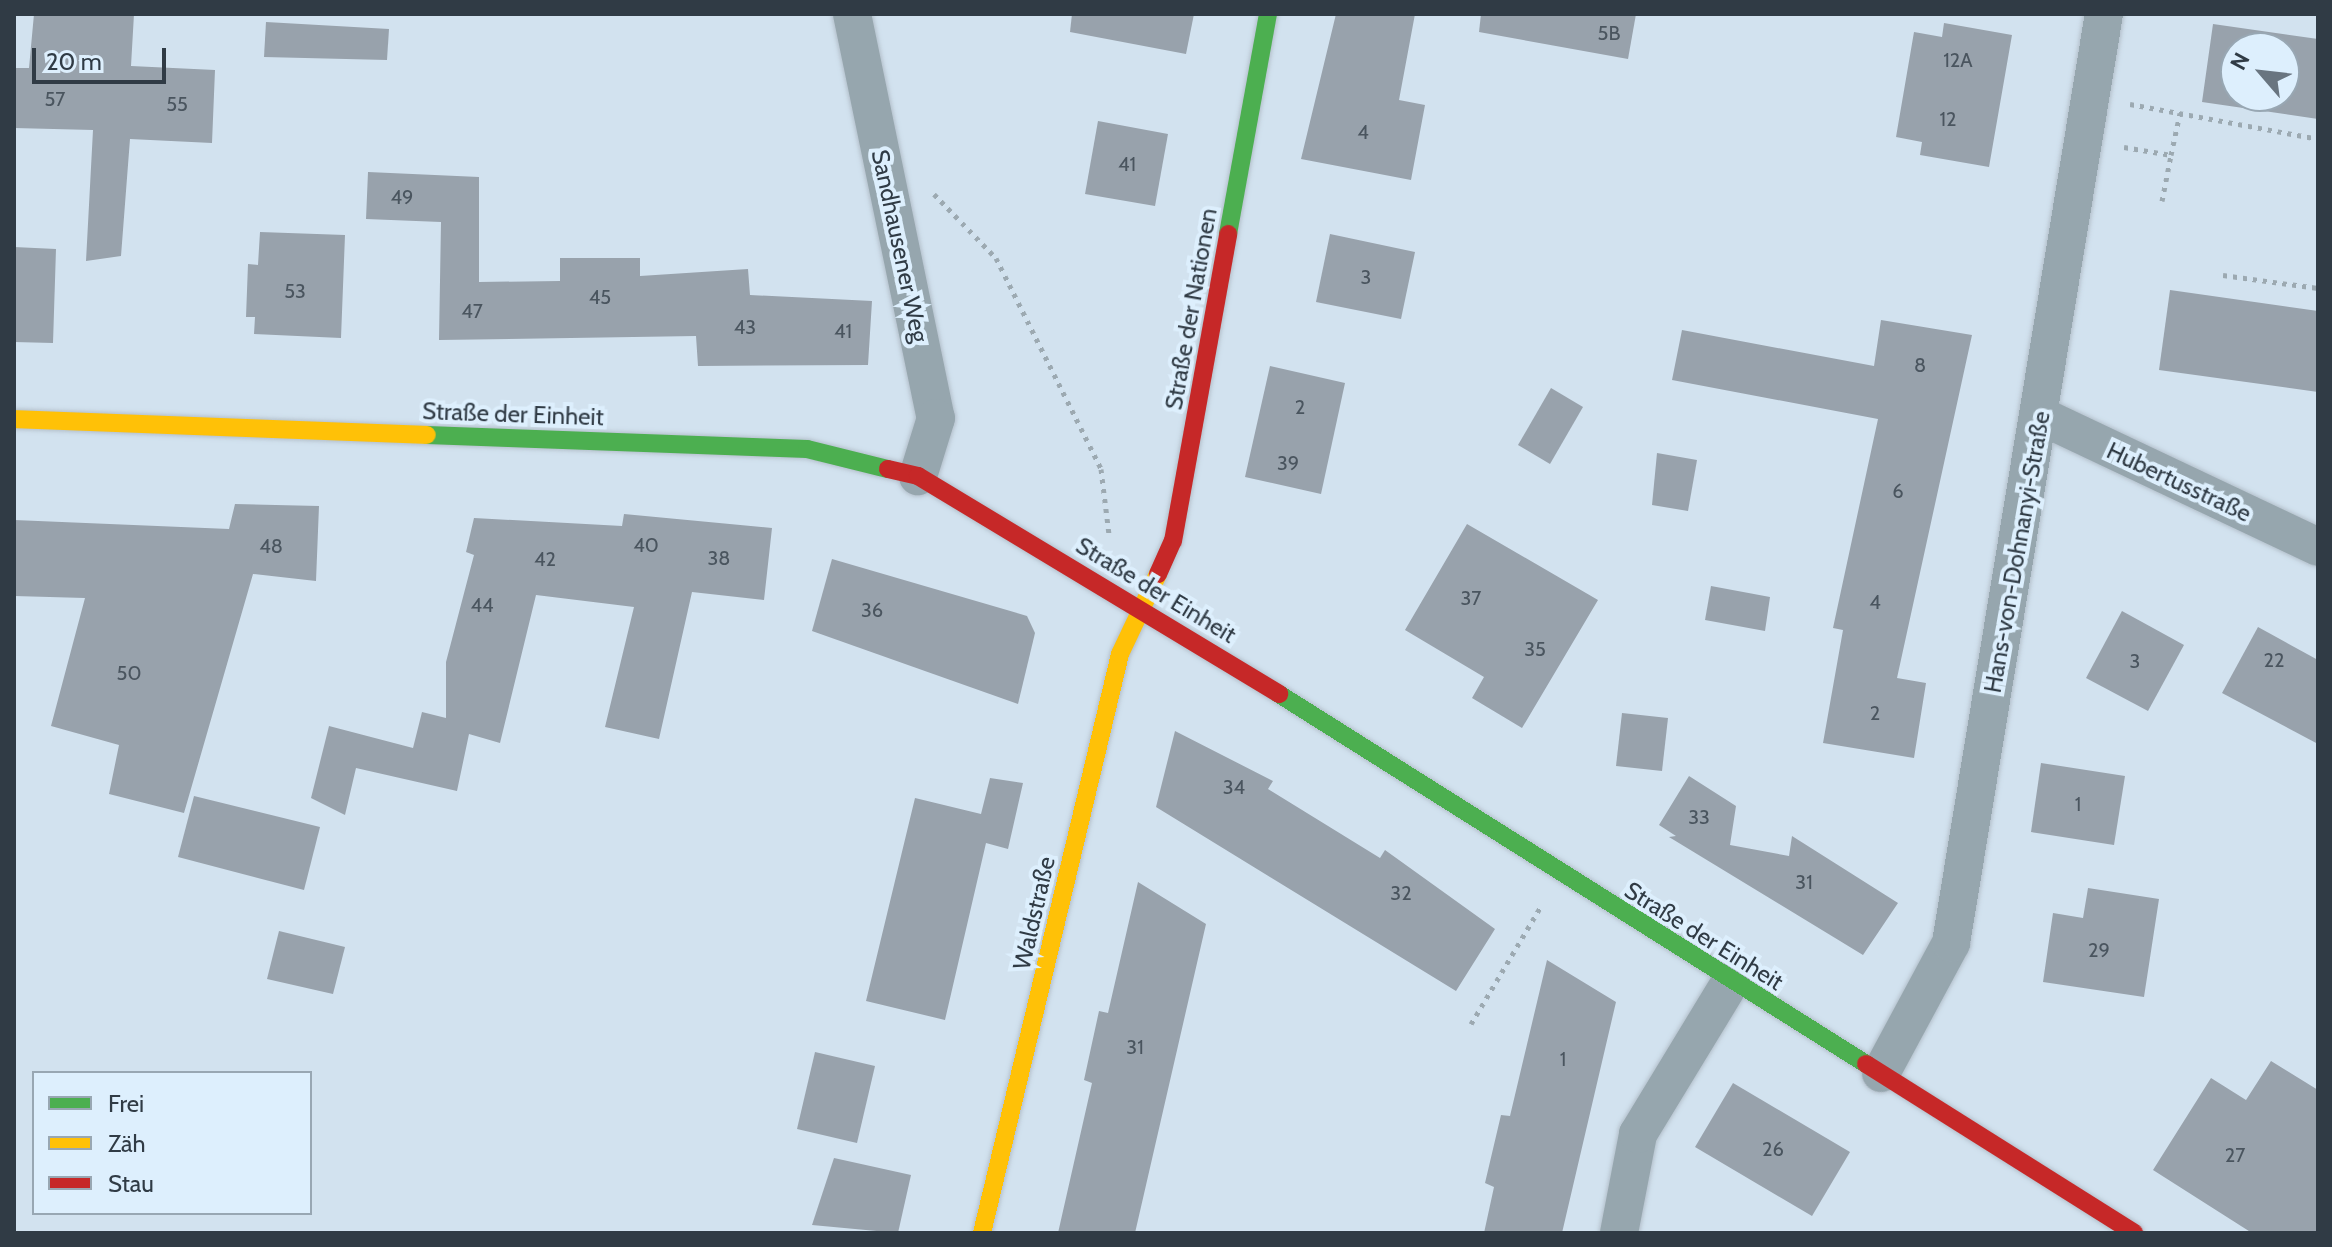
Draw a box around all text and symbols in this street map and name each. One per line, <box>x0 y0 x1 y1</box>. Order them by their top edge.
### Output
house number: 5B <box>1598 21 1620 45</box>
scale bar <box>36 32 170 82</box>
north arrow <box>2220 32 2300 112</box>
text: 20 m <box>46 47 102 76</box>
house number: 12A <box>1943 48 1973 72</box>
text: N <box>2225 48 2256 75</box>
house number: 57 <box>45 87 65 111</box>
house number: 55 <box>166 92 188 116</box>
house number: 12 <box>1940 107 1956 131</box>
house number: 4 <box>1357 120 1369 144</box>
street label: Sandhausener Weg <box>866 147 934 345</box>
house number: 41 <box>1118 152 1136 176</box>
house number: 49 <box>391 185 413 209</box>
street label: Straße der Nationen <box>1159 206 1223 412</box>
house number: 3 <box>1361 265 1371 289</box>
house number: 53 <box>284 279 306 303</box>
house number: 45 <box>589 285 611 309</box>
house number: 47 <box>461 299 483 323</box>
house number: 43 <box>734 315 756 339</box>
house number: 41 <box>834 319 852 343</box>
house number: 8 <box>1914 353 1926 377</box>
house number: 2 <box>1295 395 1305 419</box>
street label: Straße der Einheit <box>422 396 604 432</box>
street label: Hans-von-Dohnanyi-Straße <box>1978 409 2056 695</box>
street label: Hubertusstraße <box>2102 436 2256 528</box>
house number: 39 <box>1277 451 1299 475</box>
house number: 6 <box>1892 479 1904 503</box>
street label: Straße der Einheit <box>1071 531 1241 649</box>
house number: 40 <box>633 533 659 557</box>
house number: 48 <box>259 534 283 558</box>
house number: 38 <box>708 546 730 570</box>
house number: 42 <box>534 547 556 571</box>
house number: 37 <box>1461 586 1481 610</box>
house number: 4 <box>1869 590 1881 614</box>
house number: 44 <box>470 593 494 617</box>
house number: 36 <box>861 598 883 622</box>
house number: 35 <box>1524 637 1546 661</box>
house number: 22 <box>2264 648 2284 672</box>
house number: 3 <box>2130 649 2140 673</box>
house number: 50 <box>117 661 141 685</box>
house number: 2 <box>1870 701 1880 725</box>
house number: 34 <box>1223 775 1245 799</box>
house number: 1 <box>2075 792 2081 816</box>
house number: 33 <box>1688 805 1710 829</box>
street label: Waldstraße <box>1007 854 1061 972</box>
house number: 31 <box>1795 870 1813 894</box>
street label: Straße der Einheit <box>1619 876 1789 996</box>
house number: 32 <box>1390 881 1412 905</box>
house number: 29 <box>2088 938 2110 962</box>
house number: 31 <box>1126 1035 1144 1059</box>
house number: 1 <box>1560 1047 1566 1071</box>
legend <box>32 1071 312 1215</box>
text: Frei <box>108 1089 144 1118</box>
text: Zäh <box>108 1129 145 1158</box>
house number: 26 <box>1762 1137 1784 1161</box>
house number: 27 <box>2225 1143 2245 1167</box>
text: Stau <box>108 1169 154 1198</box>

